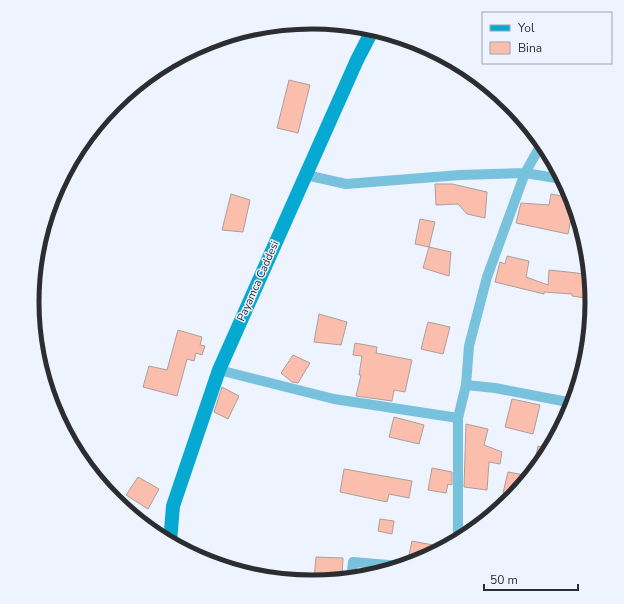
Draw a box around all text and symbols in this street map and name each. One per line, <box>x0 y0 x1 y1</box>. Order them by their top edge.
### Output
legend <box>482 12 612 64</box>
text: Yol <box>517 20 535 36</box>
text: Bina <box>518 40 542 56</box>
street label: Payamca Caddesi <box>234 238 282 324</box>
scale bar <box>484 566 578 592</box>
text: 50 m <box>490 572 518 588</box>

